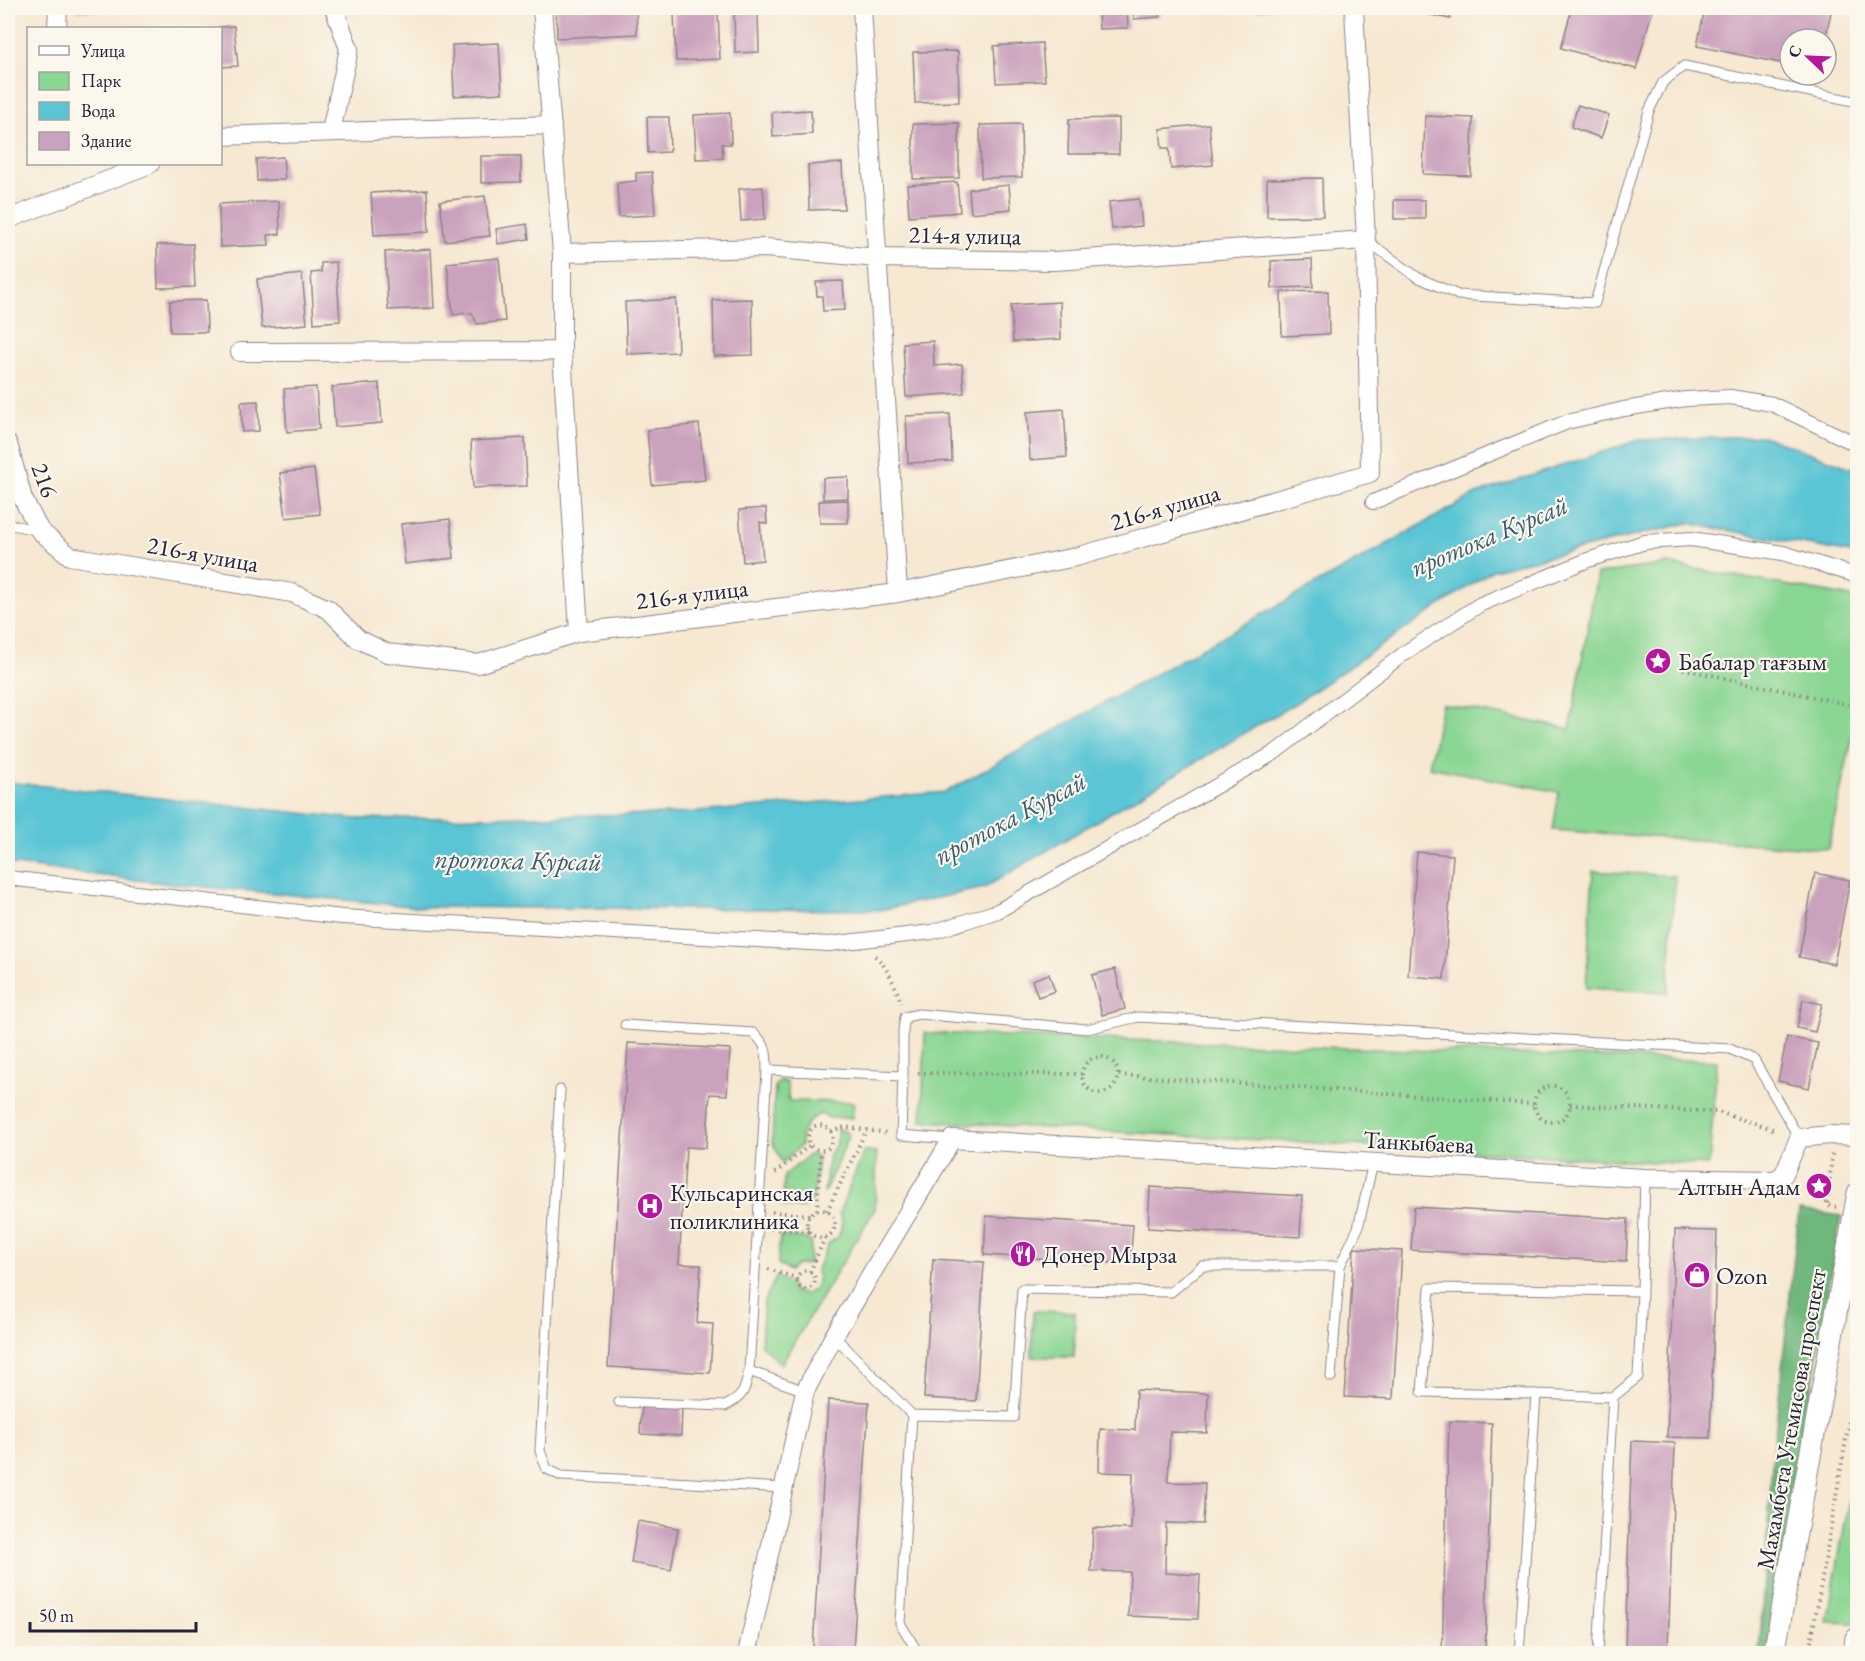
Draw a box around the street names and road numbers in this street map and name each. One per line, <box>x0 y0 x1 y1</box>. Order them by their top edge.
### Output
street label: 214-я улица <box>908 219 1022 251</box>
street label: 216 <box>25 458 65 502</box>
street label: 216-я улица <box>1107 476 1224 537</box>
street label: 216-я улица <box>145 529 262 579</box>
street label: 216-я улица <box>634 572 750 616</box>
street label: Танкыбаева <box>1363 1124 1476 1160</box>
street label: Махамбета Утемисова проспект <box>1749 1266 1833 1572</box>

